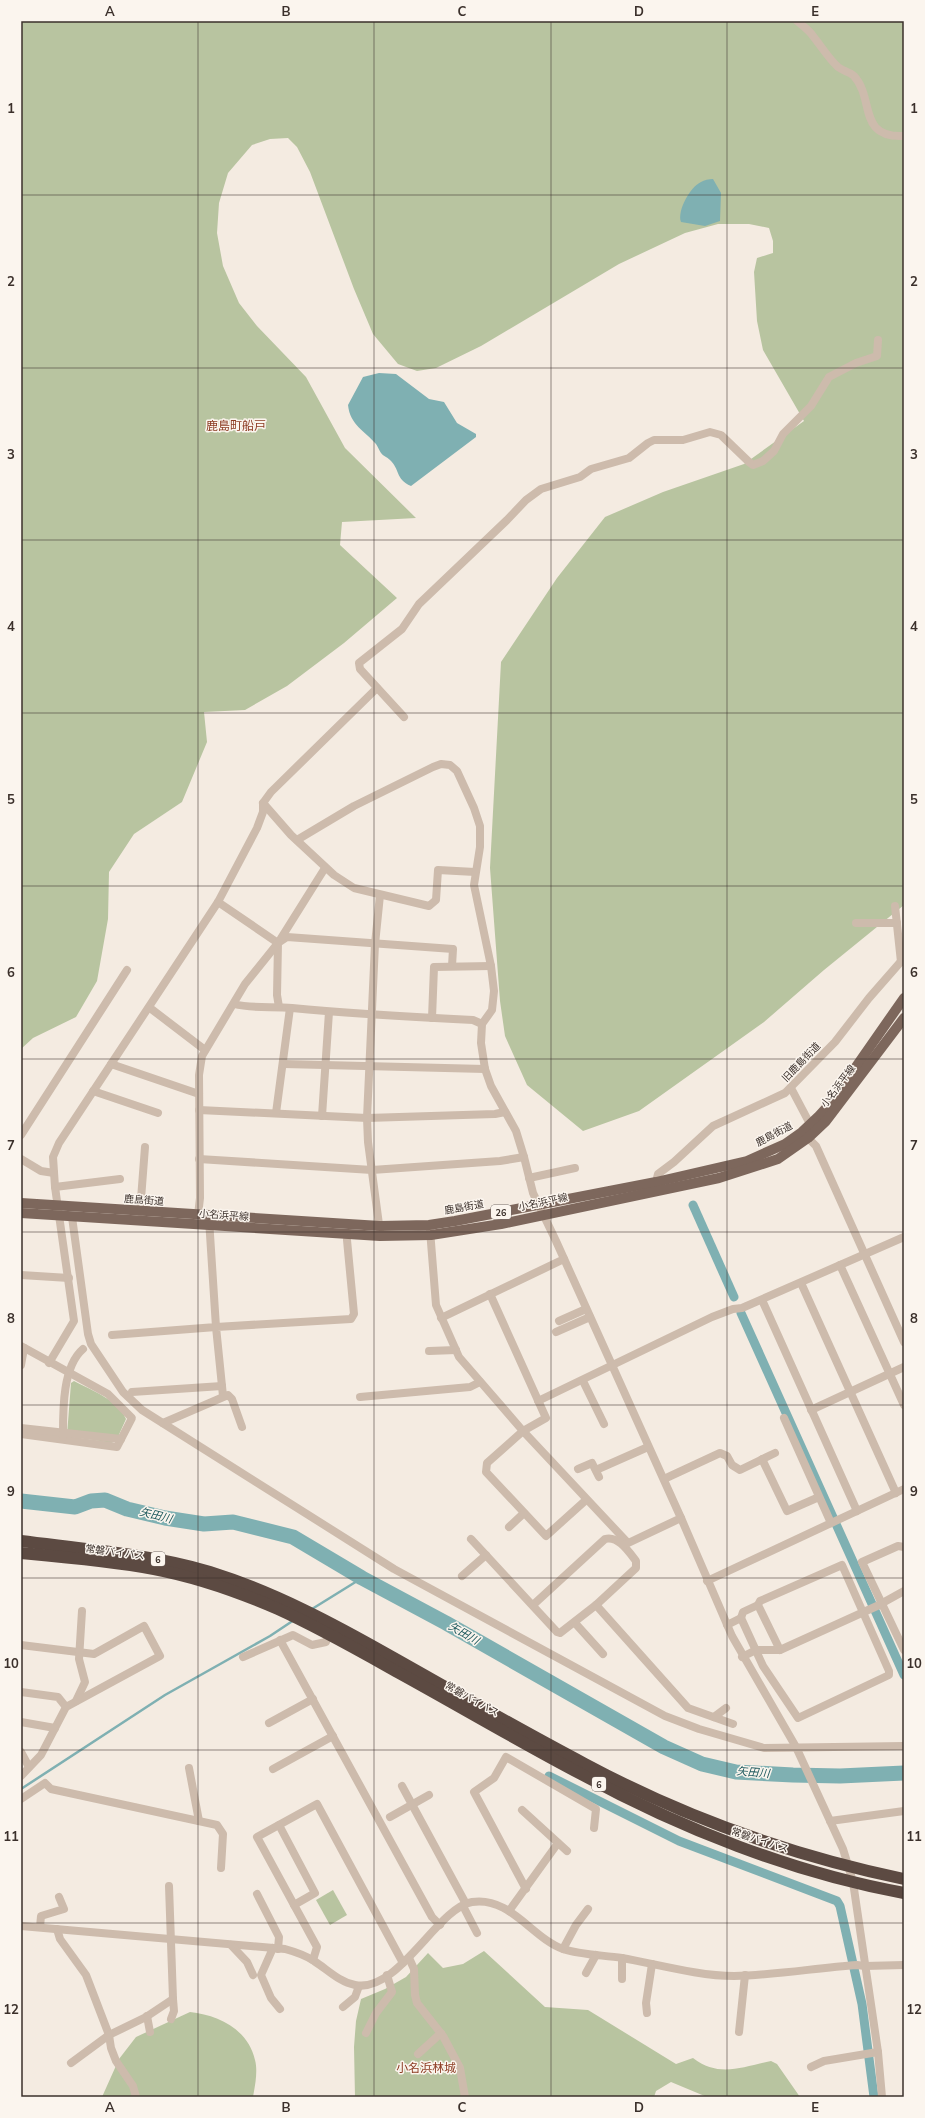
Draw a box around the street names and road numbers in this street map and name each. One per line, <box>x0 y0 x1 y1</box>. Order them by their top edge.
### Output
street label: 旧鹿島街道 <box>779 1040 823 1084</box>
street label: 小名浜平線 <box>818 1062 858 1110</box>
street label: 鹿島街道 <box>753 1119 795 1149</box>
street label: 小名浜平線 <box>517 1190 569 1214</box>
street label: 鹿島街道 <box>124 1192 164 1208</box>
street label: 鹿島街道 <box>443 1197 485 1217</box>
road number: 26 <box>491 1205 511 1219</box>
street label: 小名浜平線 <box>199 1207 249 1223</box>
street label: 常磐バイパス <box>85 1542 145 1562</box>
road number: 6 <box>151 1552 165 1566</box>
street label: 常磐バイパス <box>443 1679 501 1719</box>
road number: 6 <box>592 1777 606 1791</box>
street label: 常磐バイパス <box>730 1825 790 1855</box>

